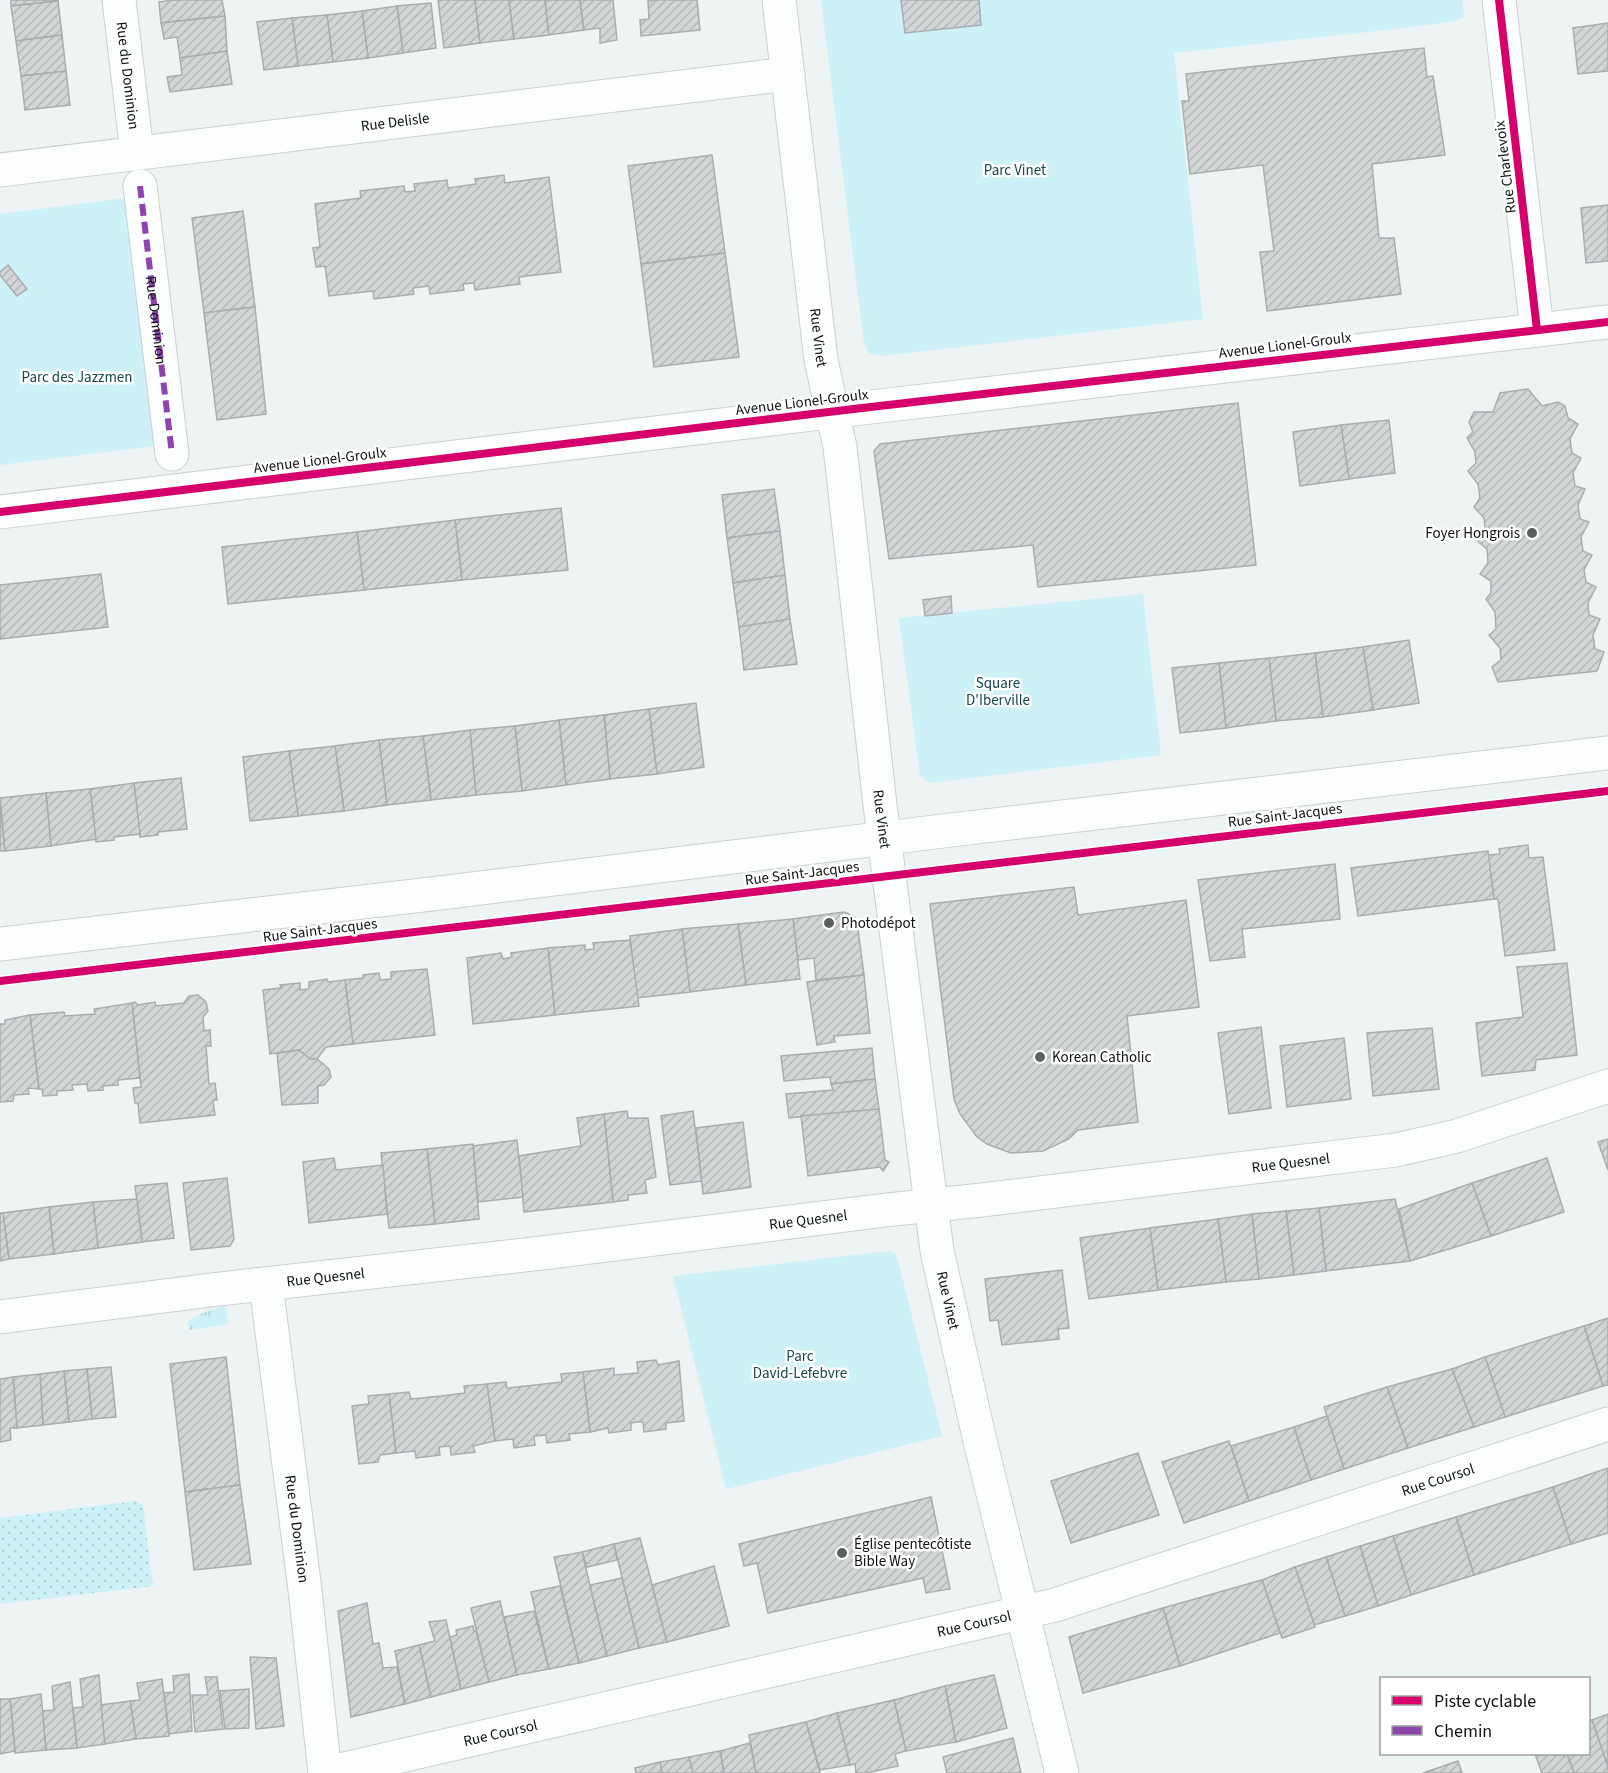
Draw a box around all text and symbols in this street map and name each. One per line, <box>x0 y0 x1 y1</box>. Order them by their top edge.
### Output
street label: Rue du Dominion <box>111 20 144 131</box>
street label: Rue Delisle <box>360 108 431 137</box>
street label: Rue Charlevoix <box>1489 119 1522 215</box>
park label: Parc Vinet <box>984 160 1046 181</box>
street label: Rue Dominion <box>140 275 171 366</box>
street label: Rue Vinet <box>804 307 832 369</box>
street label: Avenue Lionel-Groulx <box>1217 327 1353 364</box>
park label: Parc des Jazzmen <box>22 367 132 388</box>
street label: Avenue Lionel-Groulx <box>734 384 870 421</box>
street label: Avenue Lionel-Groulx <box>252 442 388 479</box>
place label: Foyer Hongrois <box>1425 523 1520 544</box>
marker: Foyer Hongrois <box>1525 526 1539 540</box>
park label: Square D'Iberville <box>966 673 1030 711</box>
street label: Rue Vinet <box>867 789 895 850</box>
street label: Rue Saint-Jacques <box>1227 798 1343 833</box>
street label: Rue Saint-Jacques <box>744 856 860 891</box>
street label: Rue Saint-Jacques <box>262 913 378 948</box>
place label: Photodépot <box>841 913 916 934</box>
marker: Photodépot <box>822 916 836 930</box>
place label: Korean Catholic <box>1052 1047 1152 1068</box>
marker: Korean Catholic <box>1033 1050 1047 1064</box>
street label: Rue Quesnel <box>1251 1148 1331 1178</box>
street label: Rue Quesnel <box>768 1205 849 1236</box>
street label: Rue Quesnel <box>285 1263 366 1292</box>
street label: Rue Vinet <box>931 1269 964 1332</box>
park label: Parc David-Lefebvre <box>753 1346 847 1384</box>
street label: Rue Coursol <box>1399 1458 1477 1502</box>
street label: Rue du Dominion <box>279 1474 314 1584</box>
place label: Église pentecôtiste Bible Way <box>854 1534 971 1572</box>
marker: Église pentecôtiste Bible Way <box>835 1546 849 1560</box>
street label: Rue Coursol <box>935 1605 1013 1643</box>
legend <box>1380 1677 1590 1755</box>
text: Piste cyclable <box>1434 1689 1536 1714</box>
street label: Rue Coursol <box>461 1715 540 1752</box>
text: Chemin <box>1434 1719 1492 1744</box>

